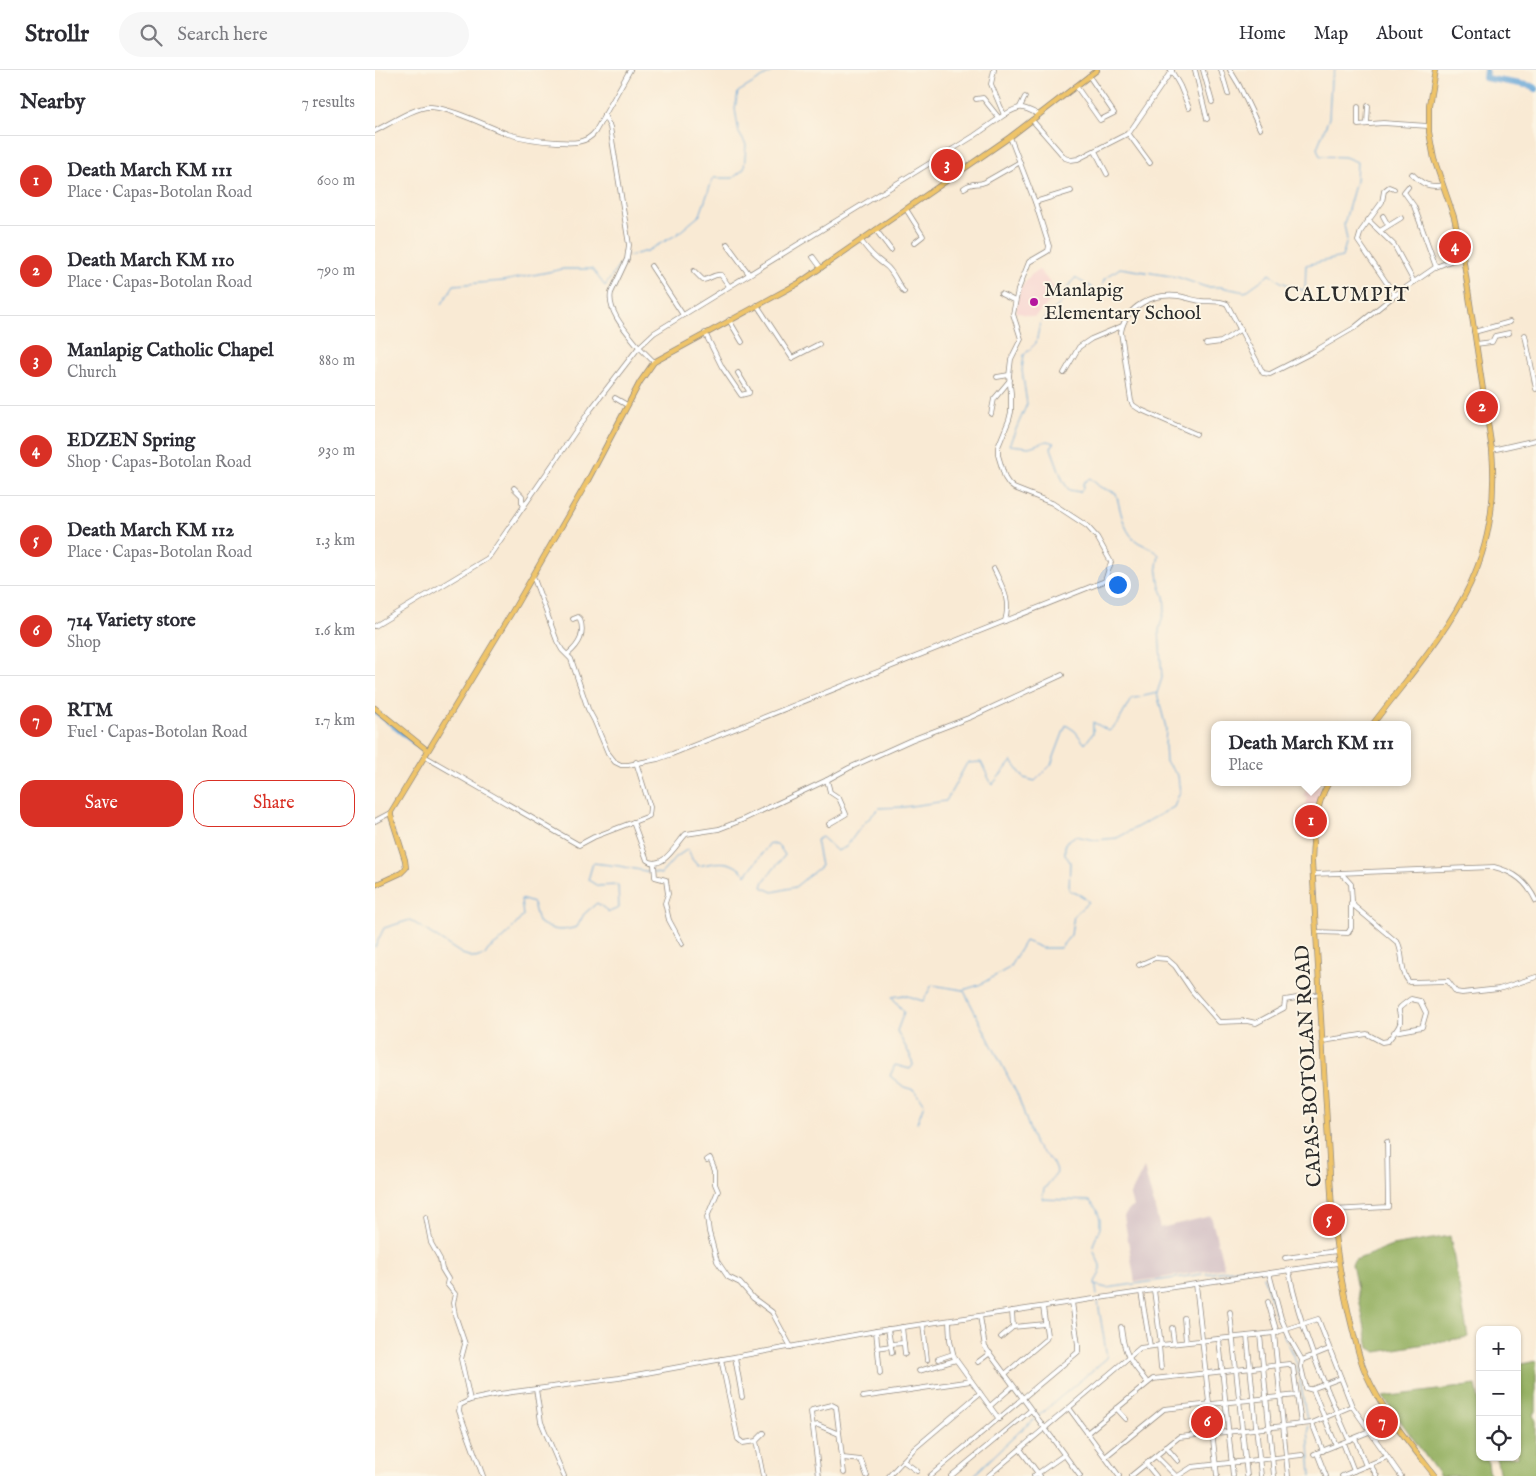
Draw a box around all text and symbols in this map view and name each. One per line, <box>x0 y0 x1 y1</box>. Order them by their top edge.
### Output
search box <box>119 12 469 57</box>
text: Strollr <box>25 19 89 50</box>
icon: search <box>137 21 165 49</box>
text: Search here <box>177 23 268 47</box>
text: Home <box>1239 23 1286 46</box>
text: Map <box>1314 23 1348 46</box>
text: About <box>1376 23 1423 46</box>
text: Contact <box>1451 23 1511 46</box>
text: Nearby <box>20 89 85 116</box>
text: 7 results <box>301 93 355 113</box>
pin: 3 <box>931 146 963 184</box>
text: Death March KM 111 <box>67 159 232 183</box>
text: 1 <box>33 171 39 191</box>
text: 600 m <box>317 171 355 191</box>
text: Place · Capas-Botolan Road <box>67 183 252 203</box>
pin: 4 <box>1439 228 1471 266</box>
text: Death March KM 110 <box>67 249 235 273</box>
text: 2 <box>32 261 40 281</box>
text: 790 m <box>317 261 355 281</box>
text: Place · Capas-Botolan Road <box>67 273 252 293</box>
place label: Manlapig Elementary School <box>1044 278 1202 326</box>
district label: CALUMPIT <box>1284 282 1410 309</box>
marker: Manlapig Elementary School <box>1028 296 1040 308</box>
text: Manlapig Catholic Chapel <box>67 339 274 363</box>
text: 3 <box>33 351 39 371</box>
text: 880 m <box>319 351 355 371</box>
text: Church <box>67 363 116 383</box>
pin: 2 <box>1466 388 1498 426</box>
text: EDZEN Spring <box>67 429 195 453</box>
text: 4 <box>32 441 40 461</box>
text: 930 m <box>318 441 355 461</box>
text: Shop · Capas-Botolan Road <box>67 453 251 473</box>
text: Death March KM 112 <box>67 519 234 543</box>
text: 5 <box>33 531 39 551</box>
text: 1.3 km <box>315 531 355 551</box>
text: Place · Capas-Botolan Road <box>67 543 252 563</box>
your location <box>1105 572 1131 598</box>
text: 714 Variety store <box>67 609 196 633</box>
text: 6 <box>33 621 39 641</box>
text: 1.6 km <box>314 621 355 641</box>
text: Shop <box>67 633 101 653</box>
text: RTM <box>67 699 113 723</box>
text: 7 <box>32 711 40 731</box>
text: 1.7 km <box>315 711 355 731</box>
popup <box>1211 721 1411 786</box>
text: Fuel · Capas-Botolan Road <box>67 723 247 743</box>
text: Death March KM 111 <box>1228 732 1394 756</box>
text: Place <box>1228 756 1263 776</box>
button: Save <box>20 780 183 827</box>
button: Share <box>193 780 355 827</box>
pin: 1 <box>1295 802 1327 840</box>
street label: CAPAS-BOTOLAN ROAD <box>1290 944 1328 1188</box>
pin: 5 <box>1313 1201 1345 1239</box>
map controls <box>1476 1326 1521 1461</box>
button: + <box>1476 1326 1521 1371</box>
button: − <box>1476 1371 1521 1416</box>
pin: 6 <box>1191 1403 1223 1441</box>
pin: 7 <box>1366 1403 1398 1441</box>
button: locate <box>1476 1416 1521 1461</box>

